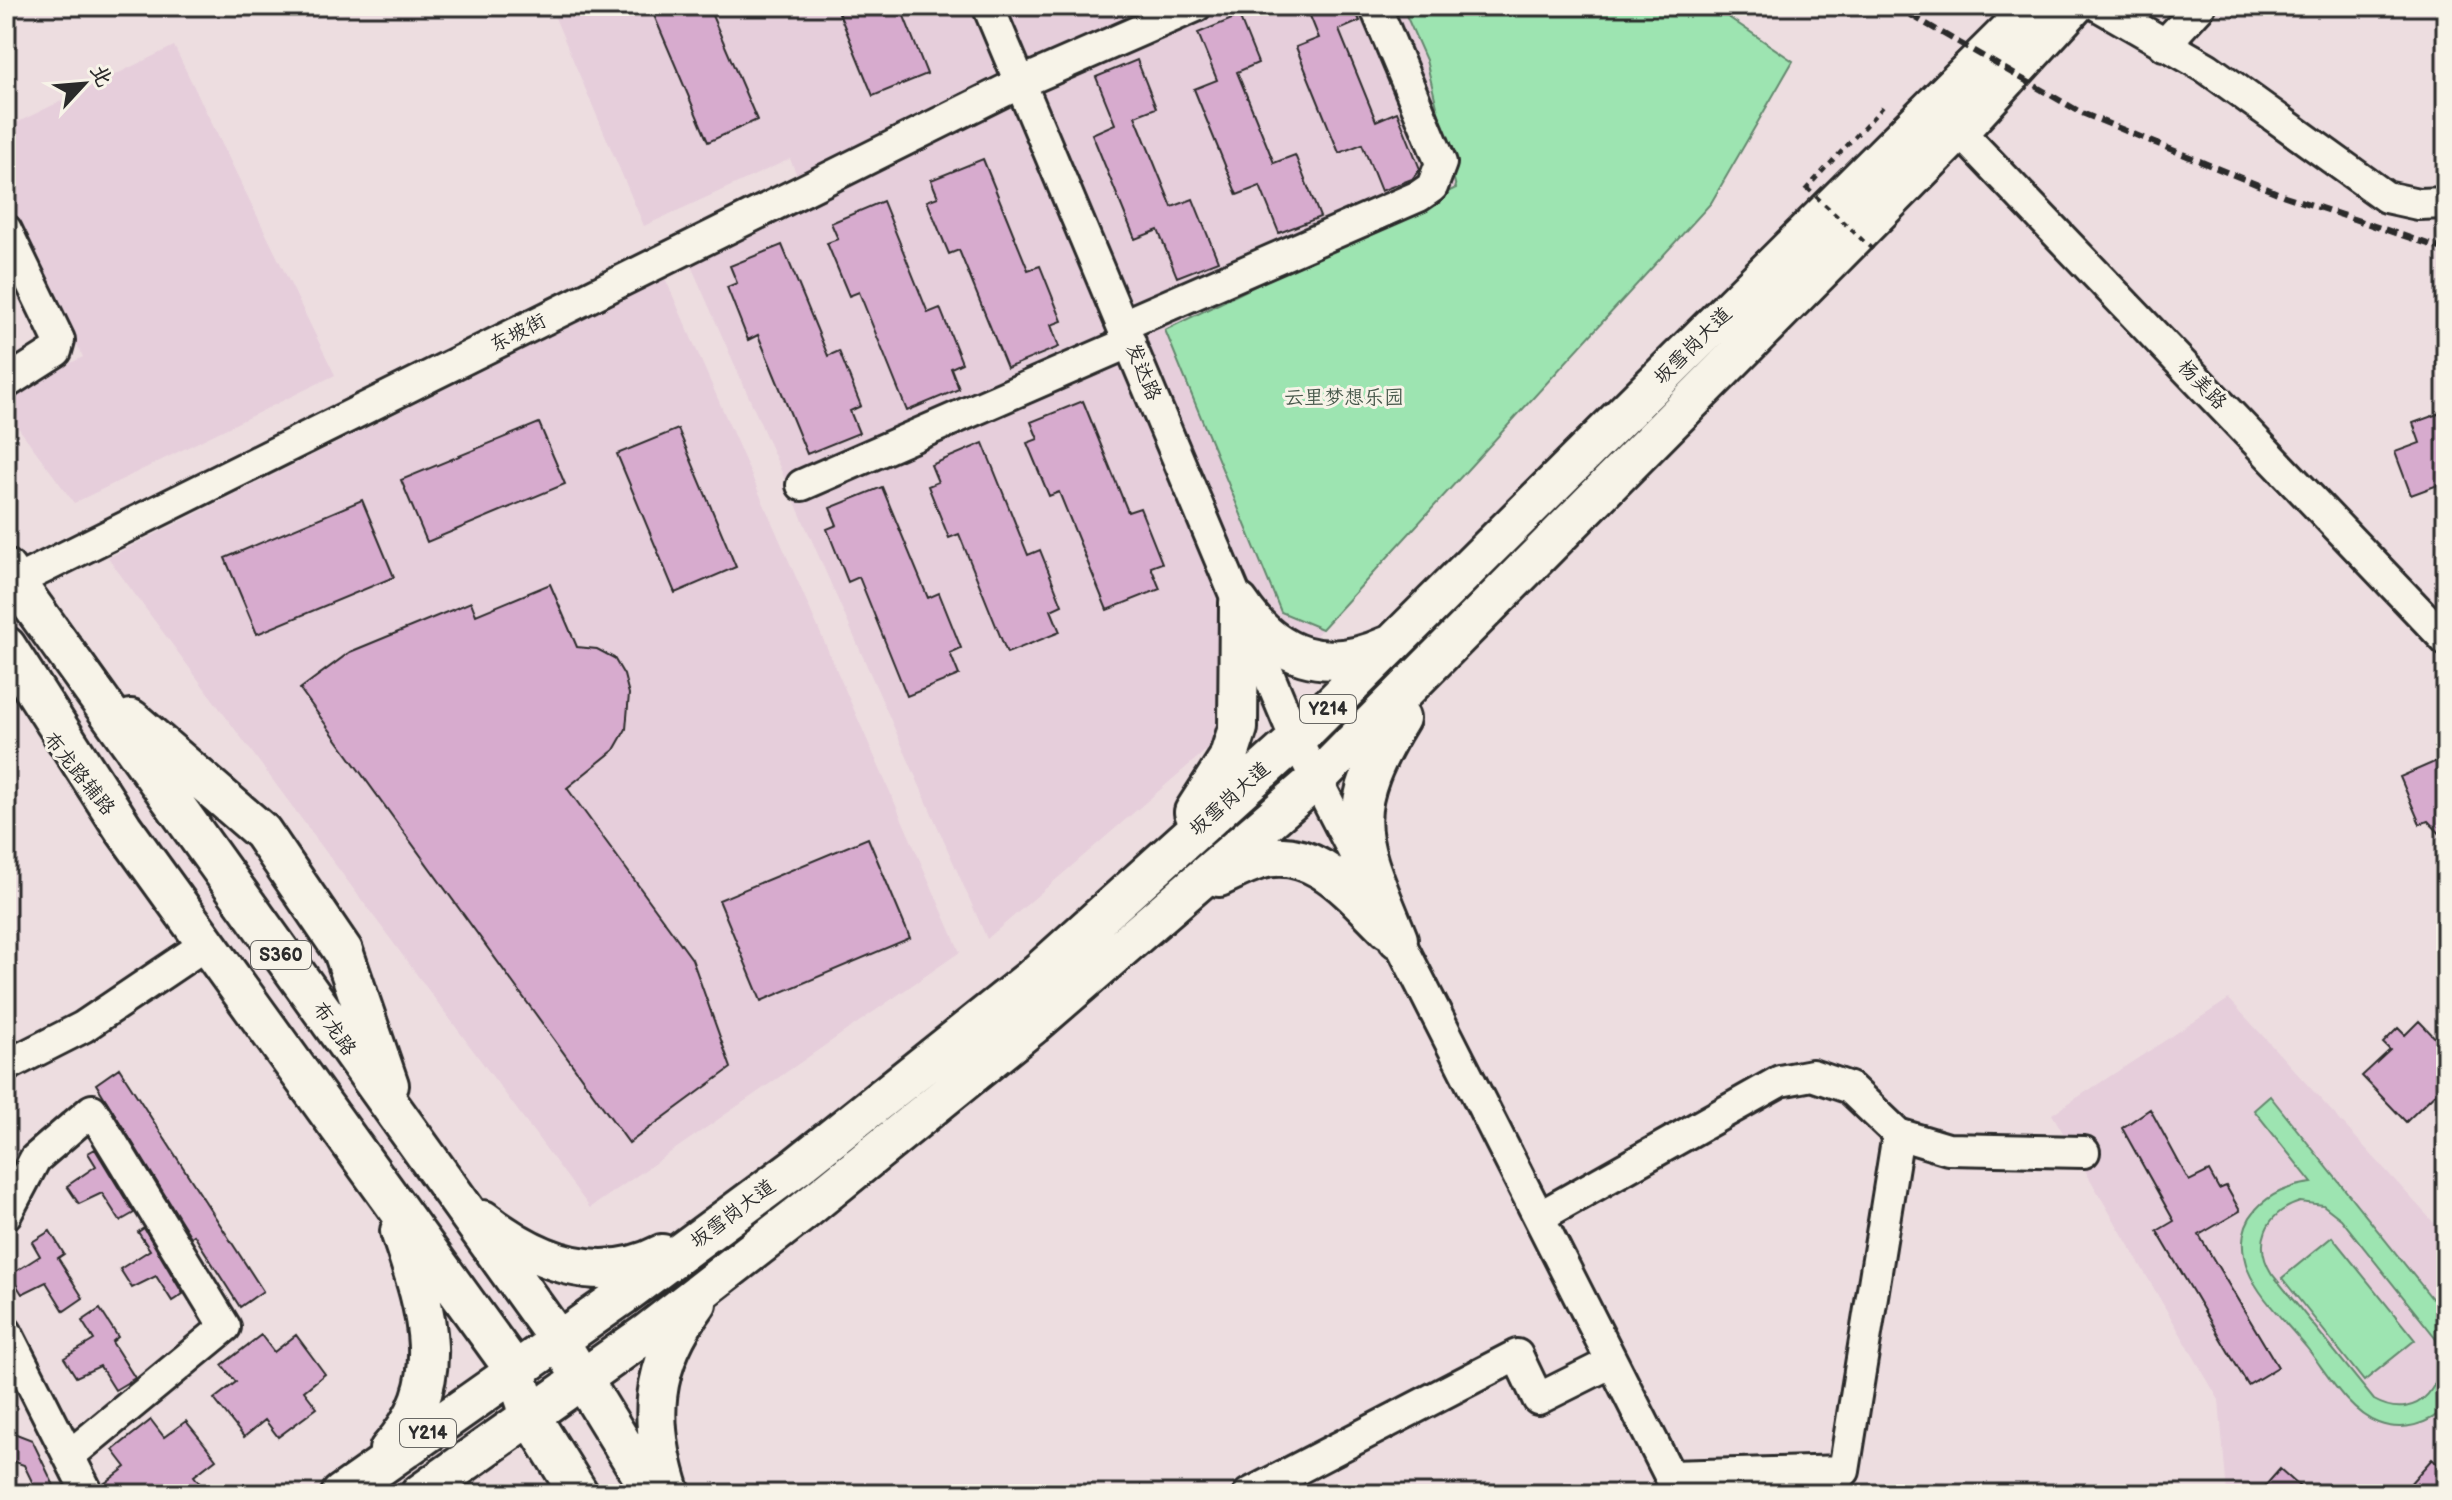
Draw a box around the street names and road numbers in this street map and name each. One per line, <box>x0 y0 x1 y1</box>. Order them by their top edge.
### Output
street label: 坂雪岗大道 <box>1649 302 1737 390</box>
street label: 东坡街 <box>486 309 550 357</box>
street label: 发达路 <box>1120 340 1166 405</box>
street label: 杨美路 <box>2173 355 2232 416</box>
road number: Y214 <box>1300 695 1356 723</box>
street label: 布龙路辅路 <box>38 728 120 821</box>
street label: 坂雪岗大道 <box>1185 757 1275 841</box>
road number: S360 <box>251 941 311 969</box>
street label: 布龙路 <box>307 998 362 1061</box>
street label: 坂雪岗大道 <box>686 1174 780 1254</box>
road number: Y214 <box>400 1419 456 1447</box>

